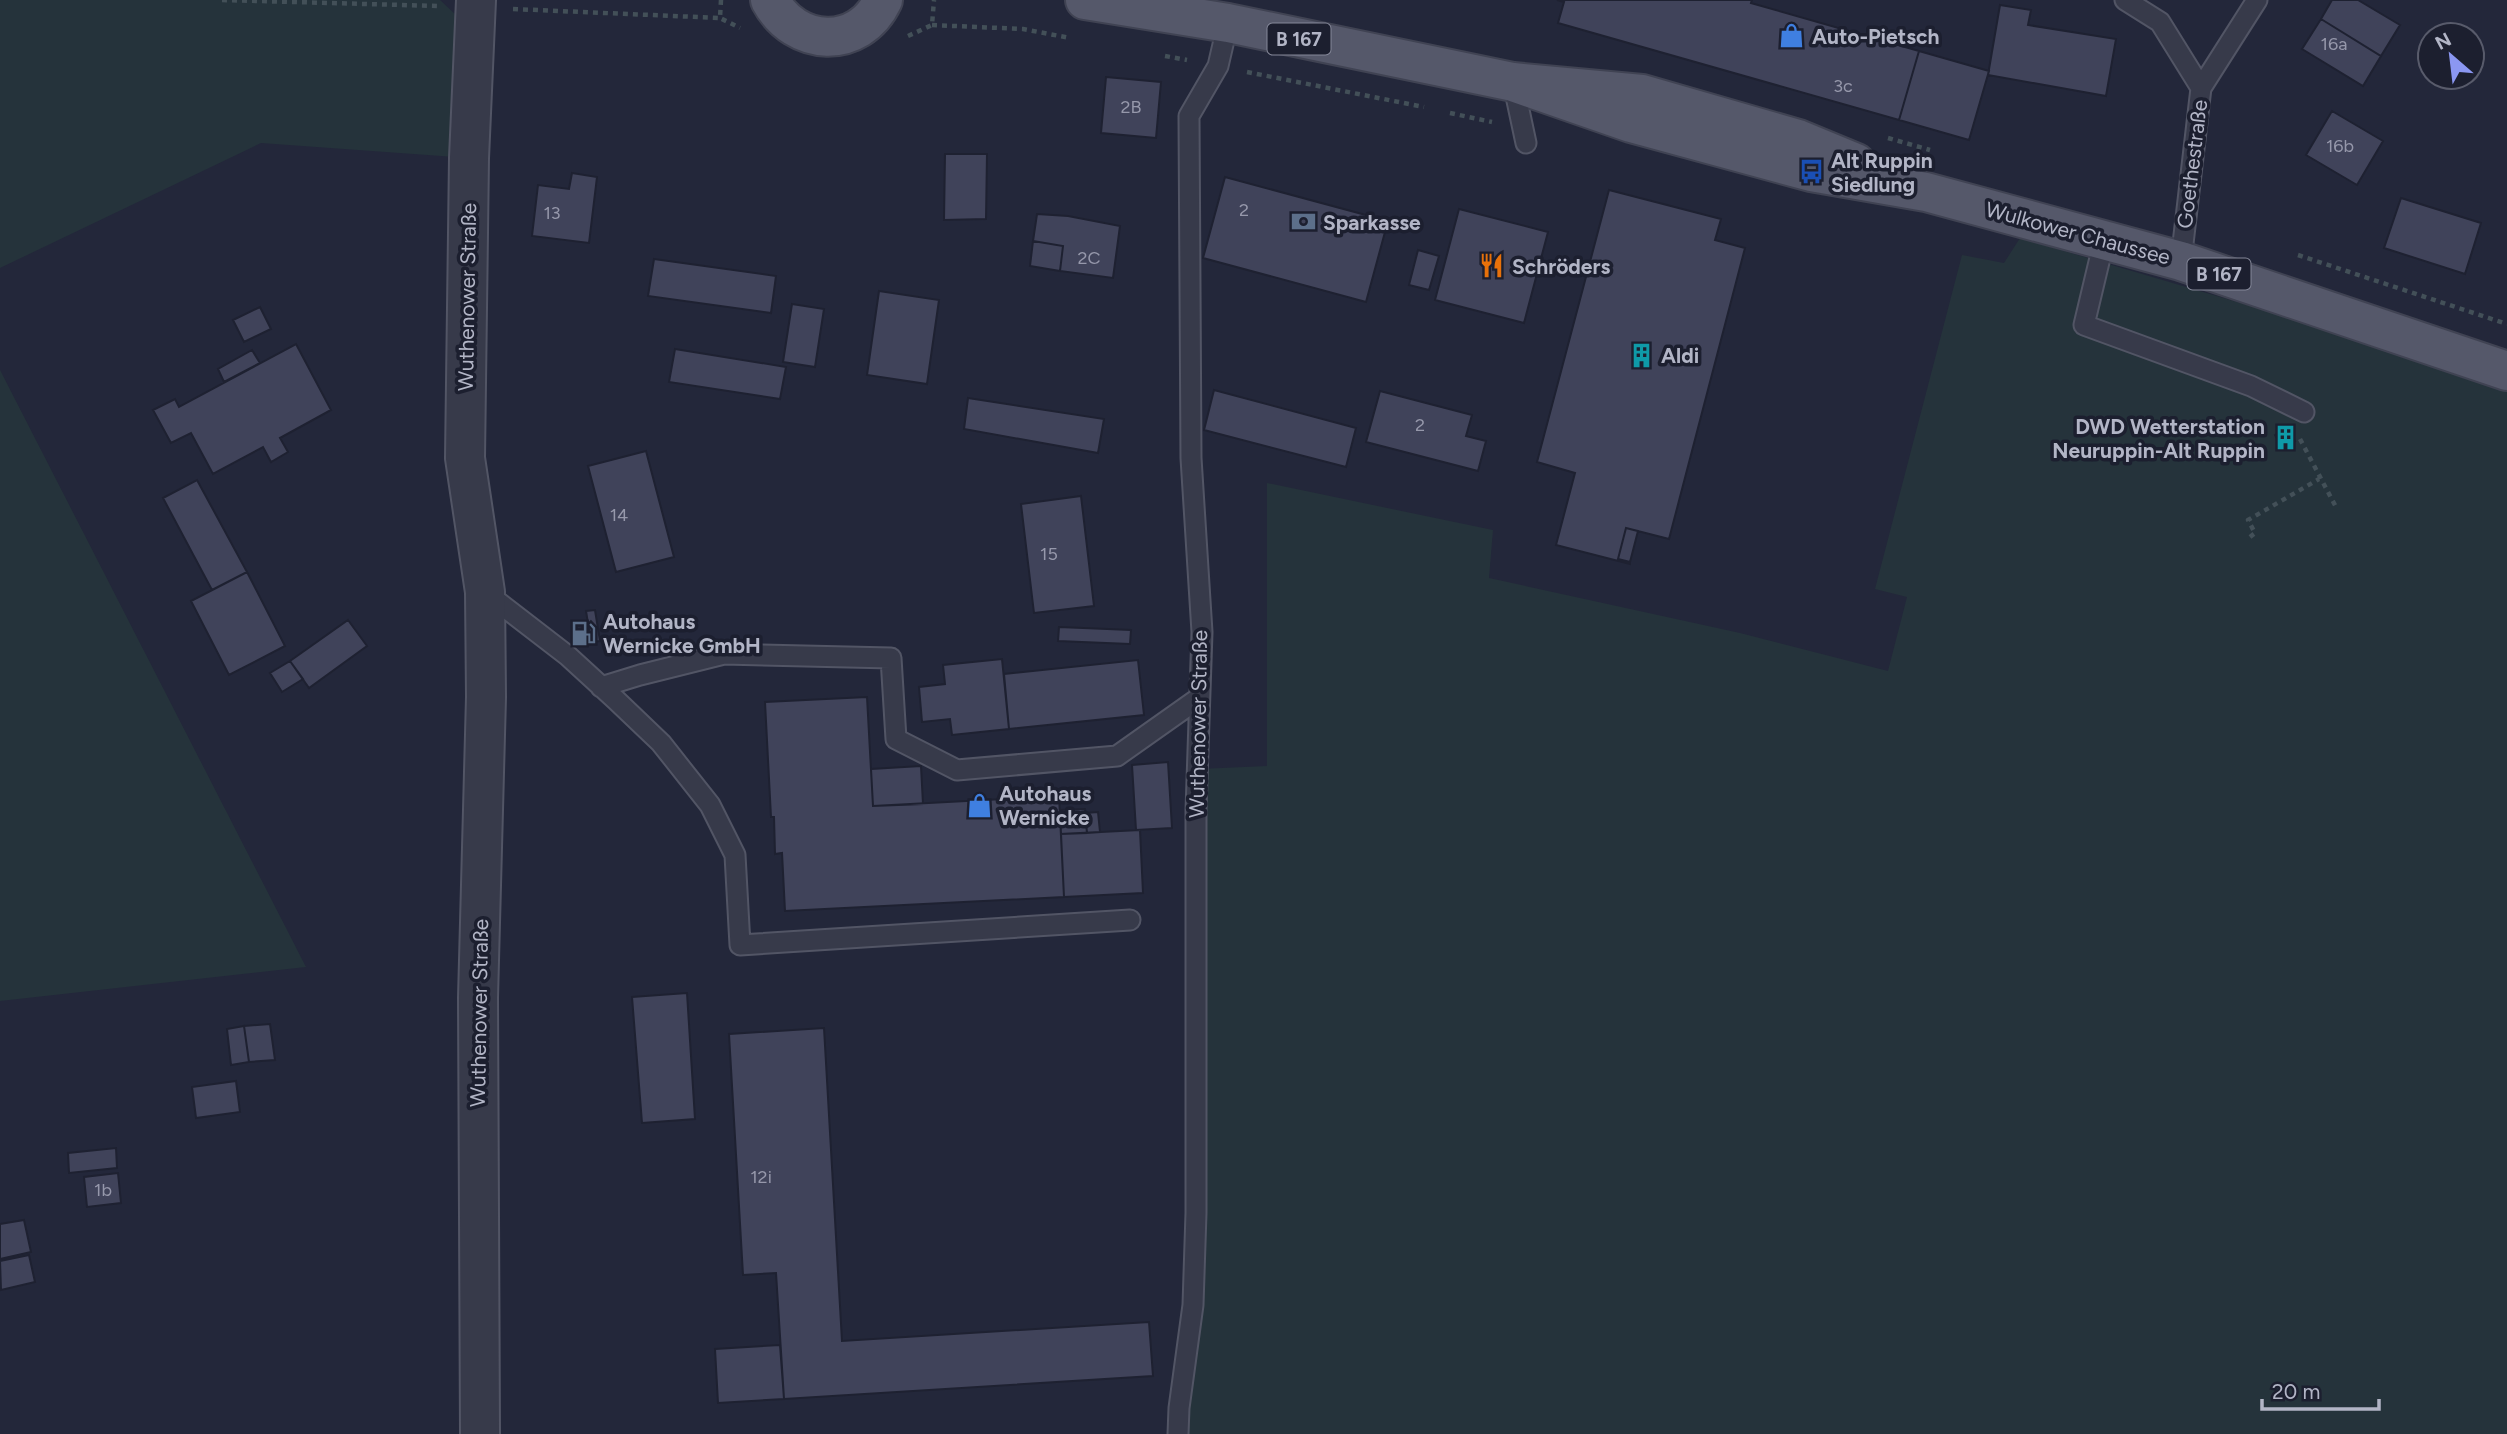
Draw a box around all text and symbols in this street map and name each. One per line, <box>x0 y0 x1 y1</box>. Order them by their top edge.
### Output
north arrow <box>2416 21 2486 91</box>
shop icon: Auto-Pietsch <box>1778 22 1806 50</box>
road number: B 167 <box>1268 23 1330 54</box>
place label: Auto-Pietsch <box>1812 24 1939 49</box>
text: N <box>2431 28 2455 55</box>
house number: 16a <box>2321 33 2347 55</box>
house number: 3c <box>1833 75 1853 97</box>
house number: 2B <box>1120 96 1142 118</box>
street label: Goethestraße <box>2172 98 2212 230</box>
house number: 16b <box>2326 135 2354 157</box>
place label: Alt Ruppin Siedlung <box>1831 148 1933 197</box>
bus stop icon: Alt Ruppin Siedlung <box>1797 158 1825 186</box>
street label: Wulkower Chaussee <box>1983 196 2173 270</box>
house number: 2 <box>1239 199 1249 221</box>
house number: 13 <box>543 202 561 224</box>
street label: Wuthenower Straße <box>453 203 481 391</box>
bank icon: Sparkasse <box>1289 208 1317 236</box>
place label: Sparkasse <box>1323 210 1421 235</box>
house number: 2C <box>1077 247 1101 269</box>
restaurant icon: Schröders <box>1478 252 1506 280</box>
place label: Schröders <box>1512 254 1610 279</box>
road number: B 167 <box>2188 258 2250 290</box>
building icon: Aldi <box>1627 341 1655 369</box>
place label: Aldi <box>1661 343 1699 368</box>
house number: 2 <box>1415 414 1425 436</box>
place label: DWD Wetterstation Neuruppin-Alt Ruppin <box>2052 414 2265 463</box>
building icon: DWD Wetterstation Neuruppin-Alt Ruppin <box>2271 424 2299 452</box>
house number: 14 <box>610 504 628 526</box>
house number: 15 <box>1040 543 1058 565</box>
place label: Autohaus Wernicke GmbH <box>603 609 761 658</box>
fuel station icon: Autohaus Wernicke GmbH <box>569 619 597 647</box>
street label: Wuthenower Straße <box>1184 630 1212 818</box>
place label: Autohaus Wernicke <box>999 781 1091 830</box>
shop icon: Autohaus Wernicke <box>965 791 993 819</box>
street label: Wuthenower Straße <box>465 919 493 1107</box>
house number: 12i <box>750 1166 772 1188</box>
house number: 1b <box>94 1179 112 1201</box>
scale bar <box>2262 1368 2379 1412</box>
text: 20 m <box>2272 1379 2320 1404</box>

